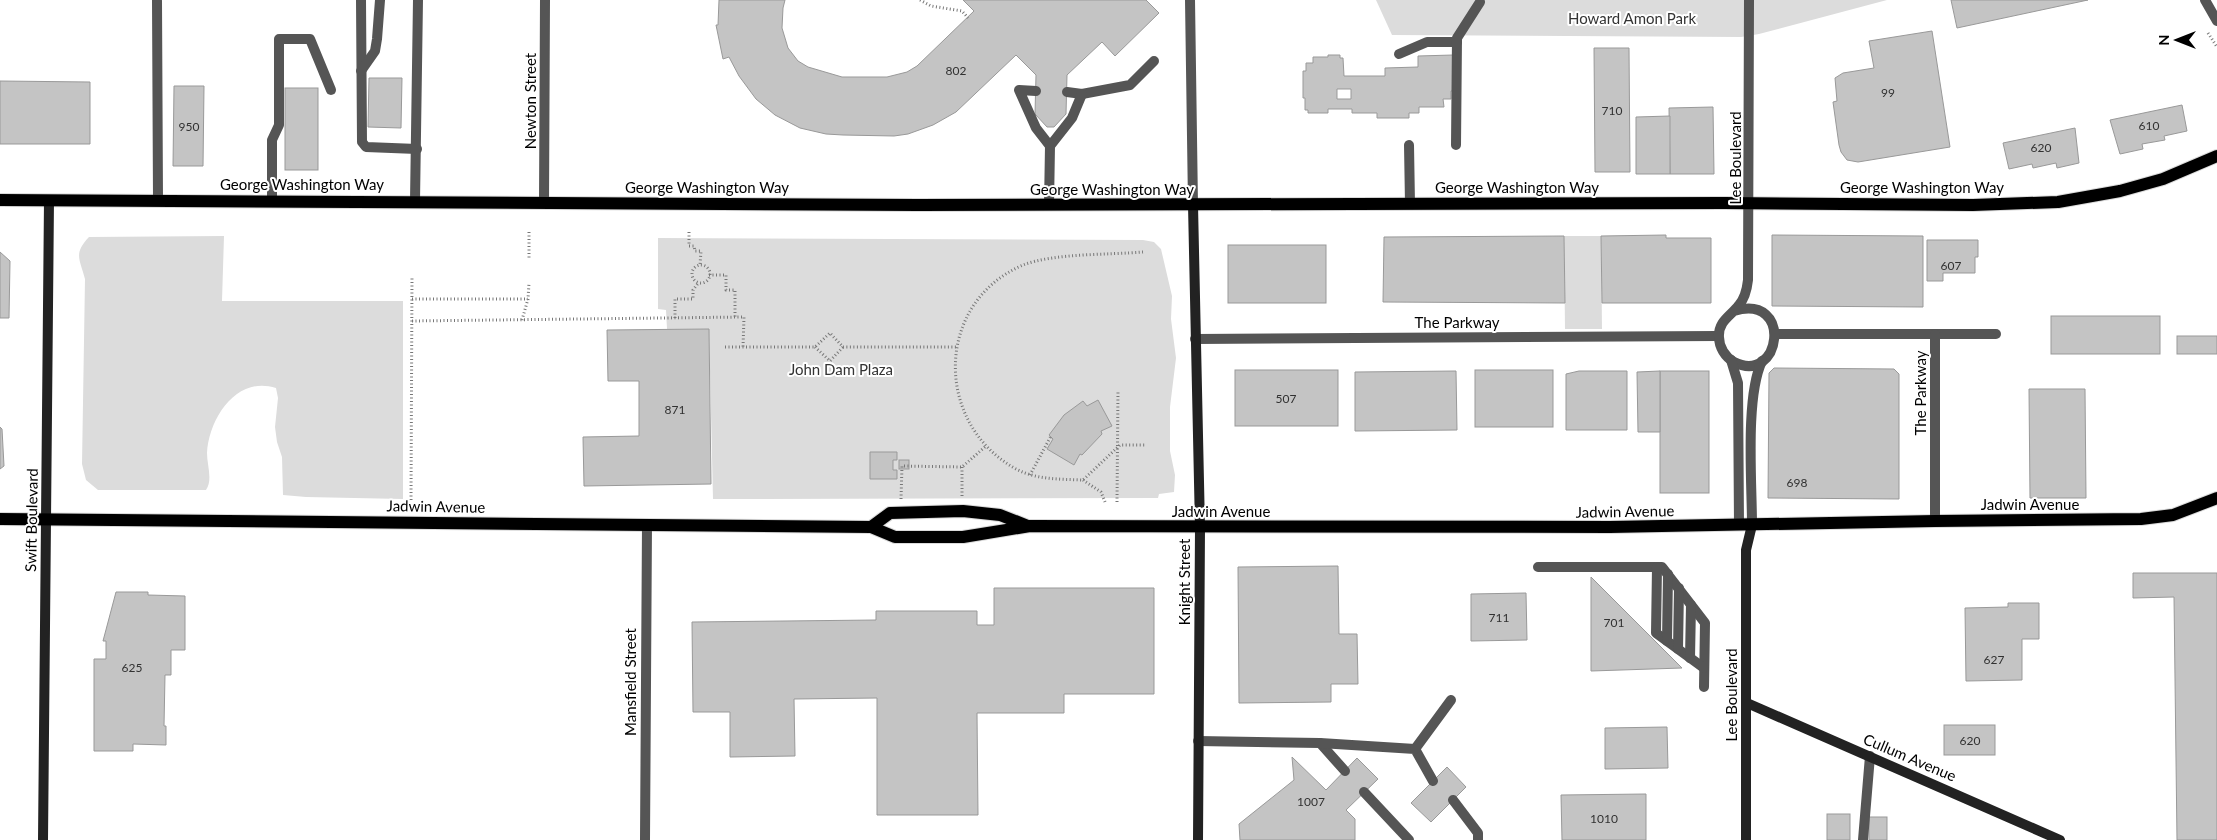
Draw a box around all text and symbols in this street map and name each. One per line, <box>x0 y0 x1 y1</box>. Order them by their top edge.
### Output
park label: Howard Amon Park <box>1568 9 1696 27</box>
north arrow <box>2152 15 2202 65</box>
text: N <box>2155 35 2172 45</box>
street label: Newton Street <box>521 52 539 149</box>
house number: 802 <box>946 63 966 78</box>
house number: 99 <box>1881 85 1895 100</box>
house number: 710 <box>1602 103 1622 118</box>
street label: Lee Boulevard <box>1726 111 1744 205</box>
house number: 610 <box>2139 118 2159 133</box>
house number: 950 <box>179 119 199 134</box>
house number: 620 <box>2031 140 2051 155</box>
street label: George Washington Way <box>220 175 384 193</box>
street label: George Washington Way <box>625 178 789 196</box>
street label: George Washington Way <box>1435 178 1599 196</box>
street label: George Washington Way <box>1840 178 2004 196</box>
street label: George Washington Way <box>1030 180 1194 198</box>
house number: 607 <box>1941 258 1961 273</box>
street label: The Parkway <box>1415 313 1500 331</box>
street label: The Parkway <box>1911 350 1929 435</box>
park label: John Dam Plaza <box>789 360 893 378</box>
house number: 507 <box>1276 391 1296 406</box>
house number: 871 <box>665 402 685 417</box>
street label: Swift Boulevard <box>21 468 41 572</box>
house number: 698 <box>1787 475 1807 490</box>
street label: Jadwin Avenue <box>1981 495 2079 513</box>
street label: Jadwin Avenue <box>387 496 486 516</box>
street label: Jadwin Avenue <box>1576 501 1675 521</box>
street label: Jadwin Avenue <box>1172 502 1270 520</box>
street label: Knight Street <box>1175 538 1193 625</box>
house number: 711 <box>1489 610 1509 625</box>
house number: 701 <box>1604 615 1624 630</box>
street label: Mansfield Street <box>621 627 639 736</box>
street label: Lee Boulevard <box>1722 648 1740 742</box>
house number: 627 <box>1984 652 2004 667</box>
house number: 625 <box>122 660 142 675</box>
street label: Cullum Avenue <box>1861 729 1959 785</box>
house number: 620 <box>1960 733 1980 748</box>
house number: 1007 <box>1297 794 1325 809</box>
house number: 1010 <box>1590 811 1618 826</box>

